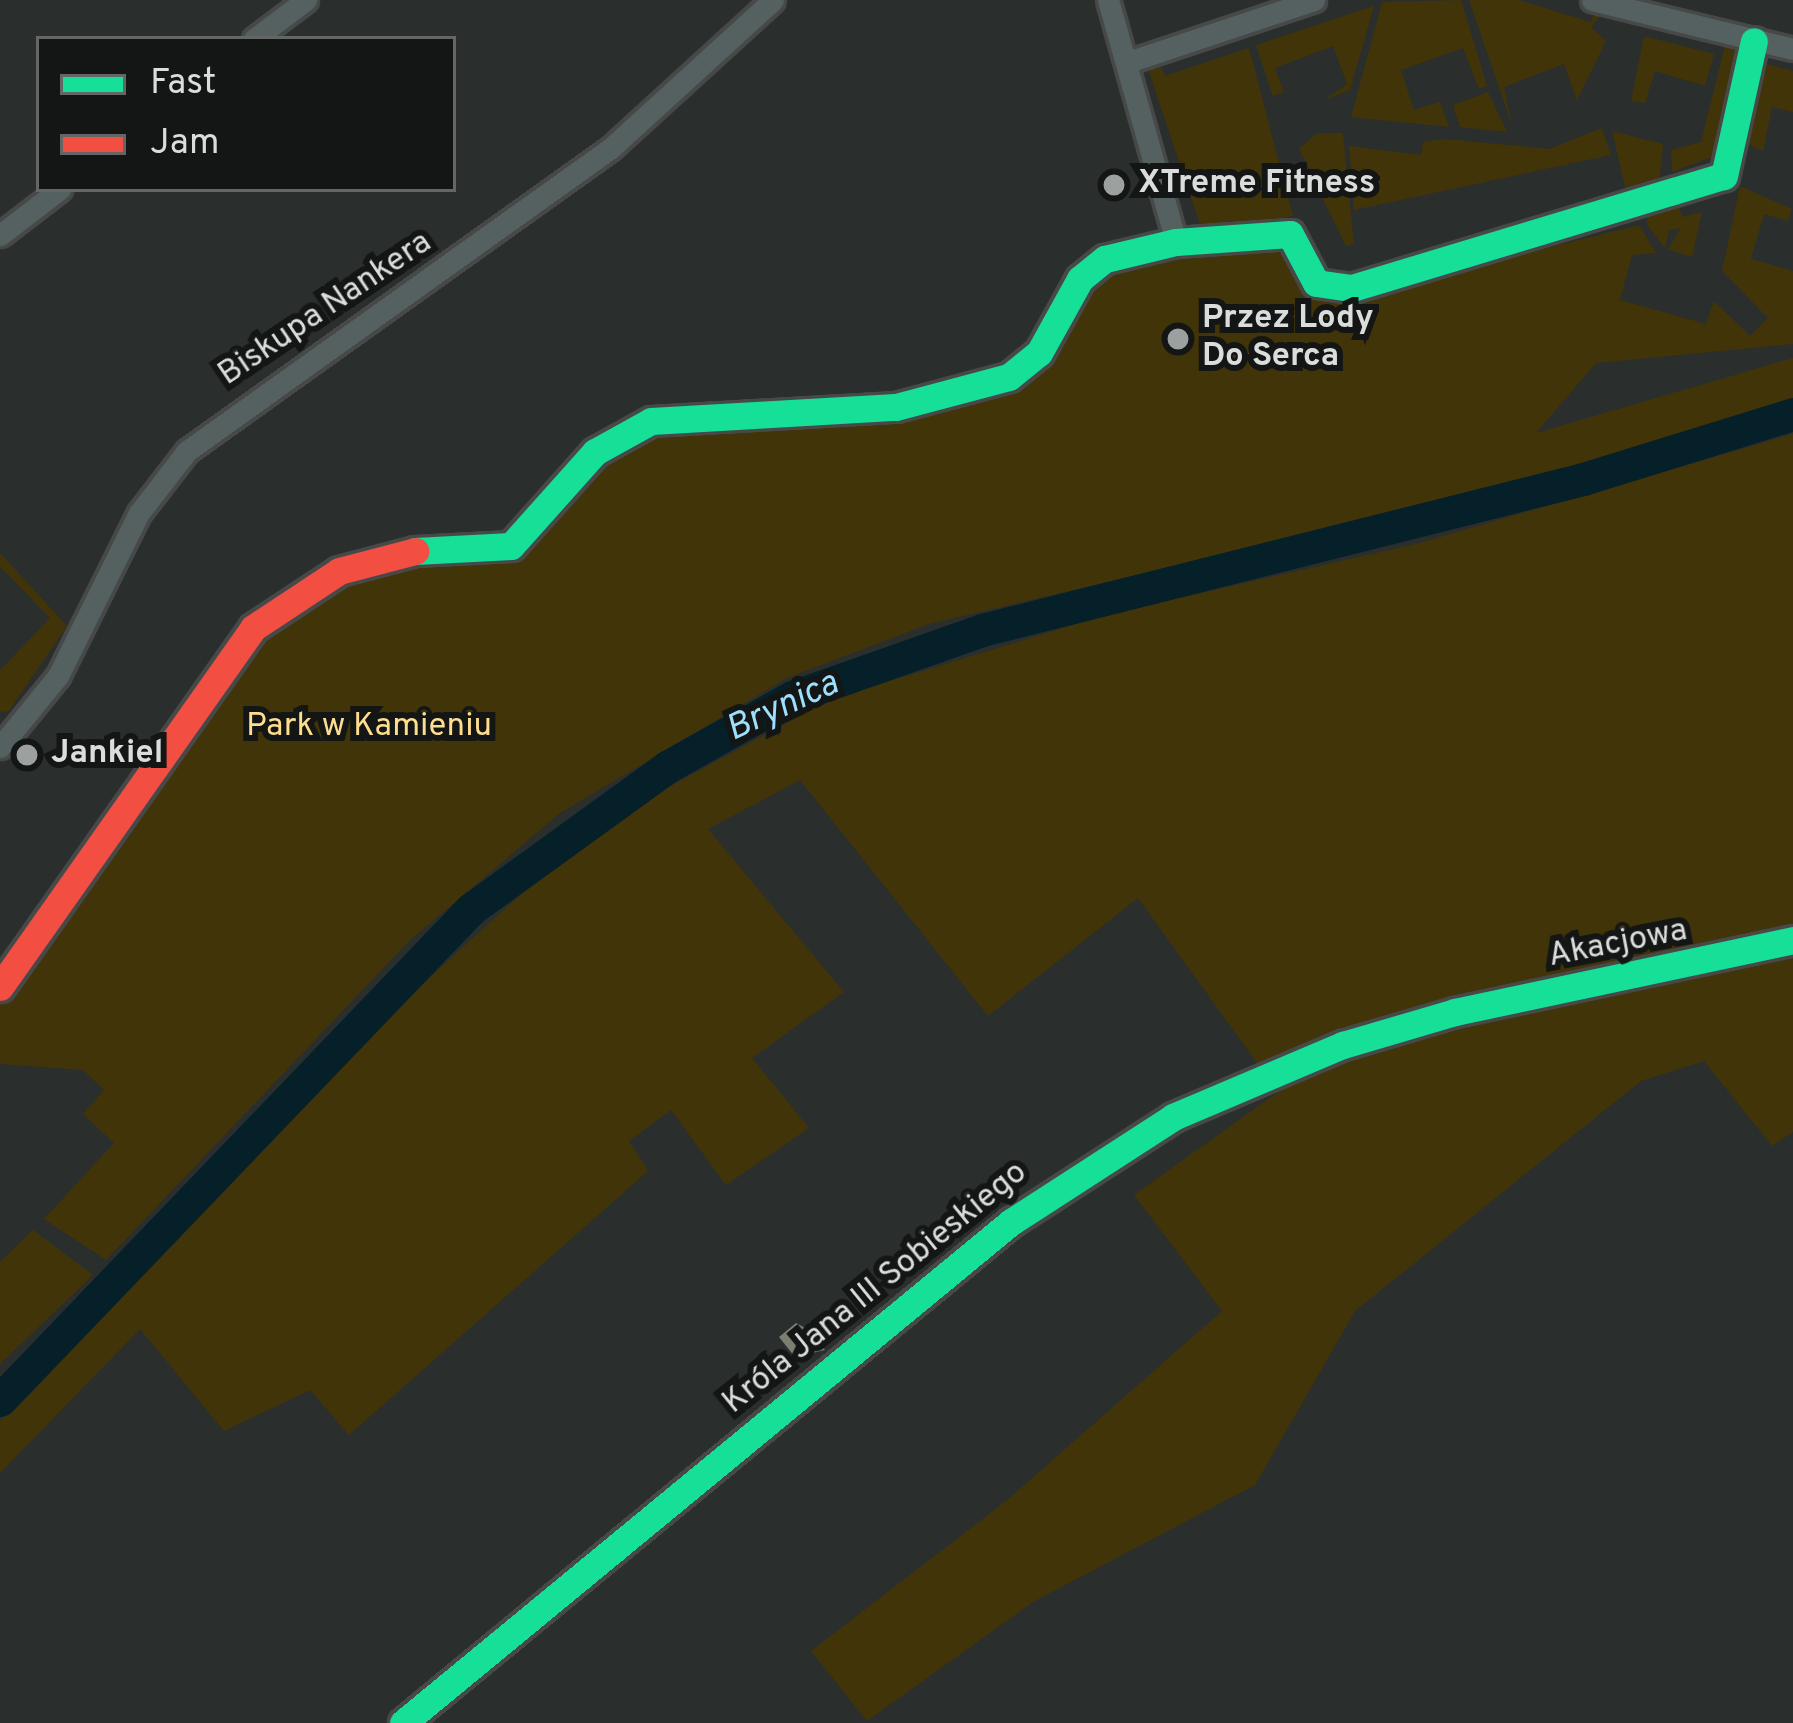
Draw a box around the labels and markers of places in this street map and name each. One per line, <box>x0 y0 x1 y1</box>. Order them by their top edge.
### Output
place label: XTreme Fitness <box>1138 165 1375 205</box>
marker: XTreme Fitness <box>1101 172 1127 198</box>
place label: Przez Lody Do Serca <box>1202 300 1374 378</box>
marker: Przez Lody Do Serca <box>1165 326 1191 352</box>
place label: Jankiel <box>51 735 163 775</box>
marker: Jankiel <box>14 742 40 768</box>

